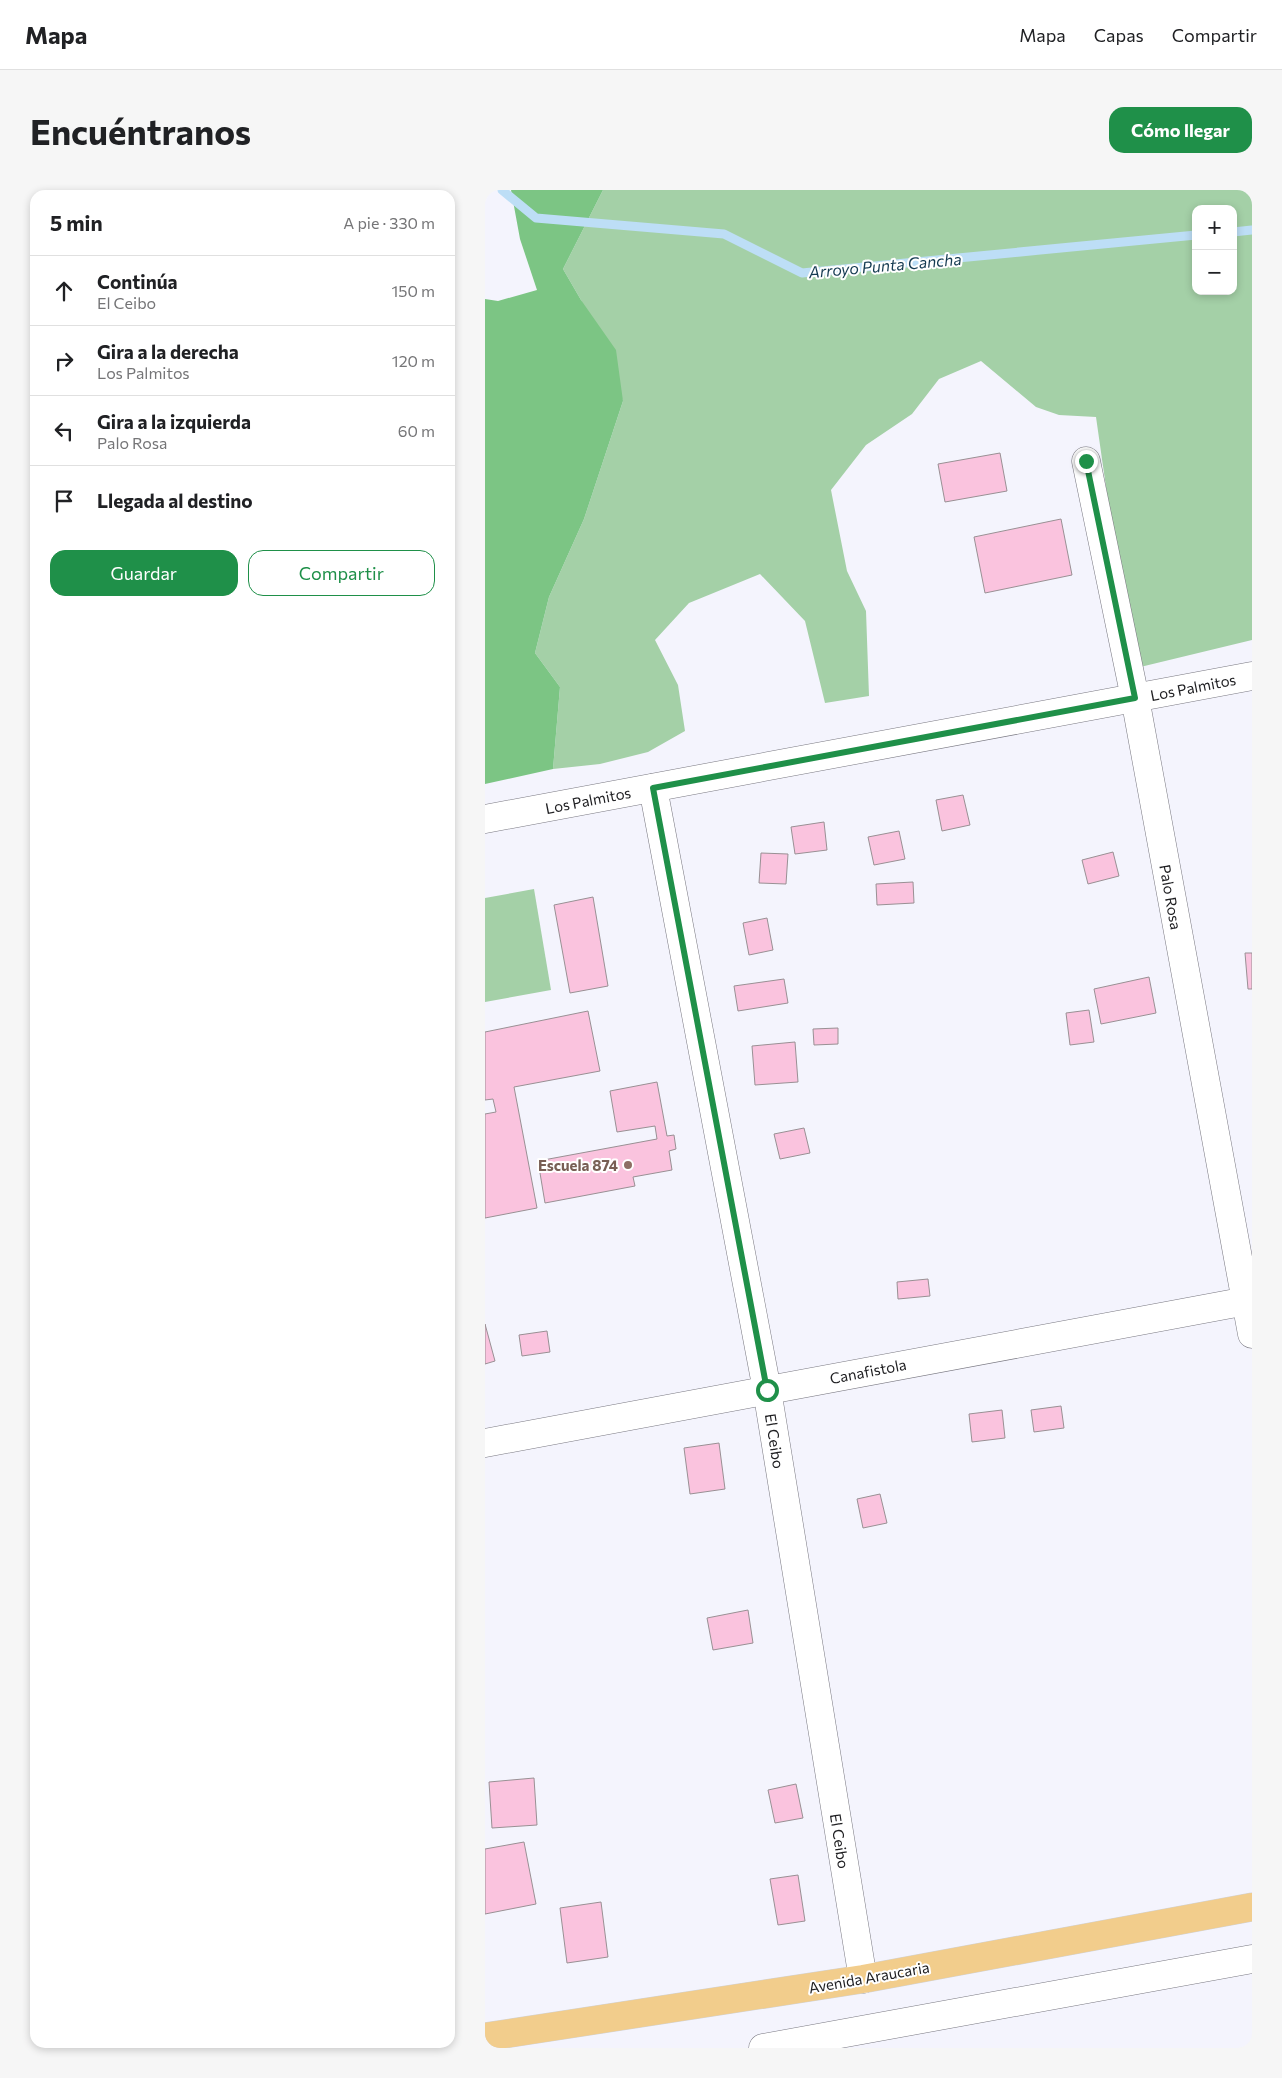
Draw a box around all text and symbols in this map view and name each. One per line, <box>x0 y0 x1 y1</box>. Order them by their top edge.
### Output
text: Mapa <box>25 20 87 49</box>
text: Mapa <box>1019 24 1066 46</box>
text: Capas <box>1094 24 1144 46</box>
text: Compartir <box>1172 24 1257 46</box>
button: Cómo llegar <box>1109 107 1252 153</box>
text: Encuéntranos <box>30 109 251 152</box>
map controls <box>1192 205 1237 295</box>
button: + <box>1192 205 1237 250</box>
text: 5 min <box>50 210 103 235</box>
text: A pie · 330 m <box>343 213 435 232</box>
water label: Arroyo Punta Cancha <box>807 249 962 281</box>
button: − <box>1192 250 1237 295</box>
text: Continúa <box>97 270 178 293</box>
icon: ahead <box>50 277 78 305</box>
text: 150 m <box>392 281 435 300</box>
text: El Ceibo <box>97 293 156 312</box>
text: Gira a la derecha <box>97 340 239 363</box>
icon: right <box>50 347 78 375</box>
text: 120 m <box>392 351 435 370</box>
text: Los Palmitos <box>97 363 190 382</box>
text: Gira a la izquierda <box>97 410 251 433</box>
icon: left <box>50 417 78 445</box>
text: 60 m <box>398 421 435 440</box>
text: Palo Rosa <box>97 433 167 452</box>
route end <box>1075 450 1098 473</box>
icon: arrive <box>50 487 78 515</box>
text: Llegada al destino <box>97 489 253 512</box>
button: Guardar <box>50 550 238 596</box>
button: Compartir <box>248 550 435 596</box>
street label: Los Palmitos <box>1149 670 1237 704</box>
street label: Los Palmitos <box>544 783 632 817</box>
street label: Palo Rosa <box>1156 863 1186 931</box>
place label: Escuela 874 <box>538 1156 618 1174</box>
marker: Escuela 874 <box>622 1159 634 1171</box>
street label: Canafistola <box>828 1355 908 1387</box>
route start <box>756 1379 779 1402</box>
street label: El Ceibo <box>762 1412 788 1470</box>
street label: El Ceibo <box>827 1812 853 1870</box>
street label: Avenida Araucaria <box>807 1958 931 1996</box>

